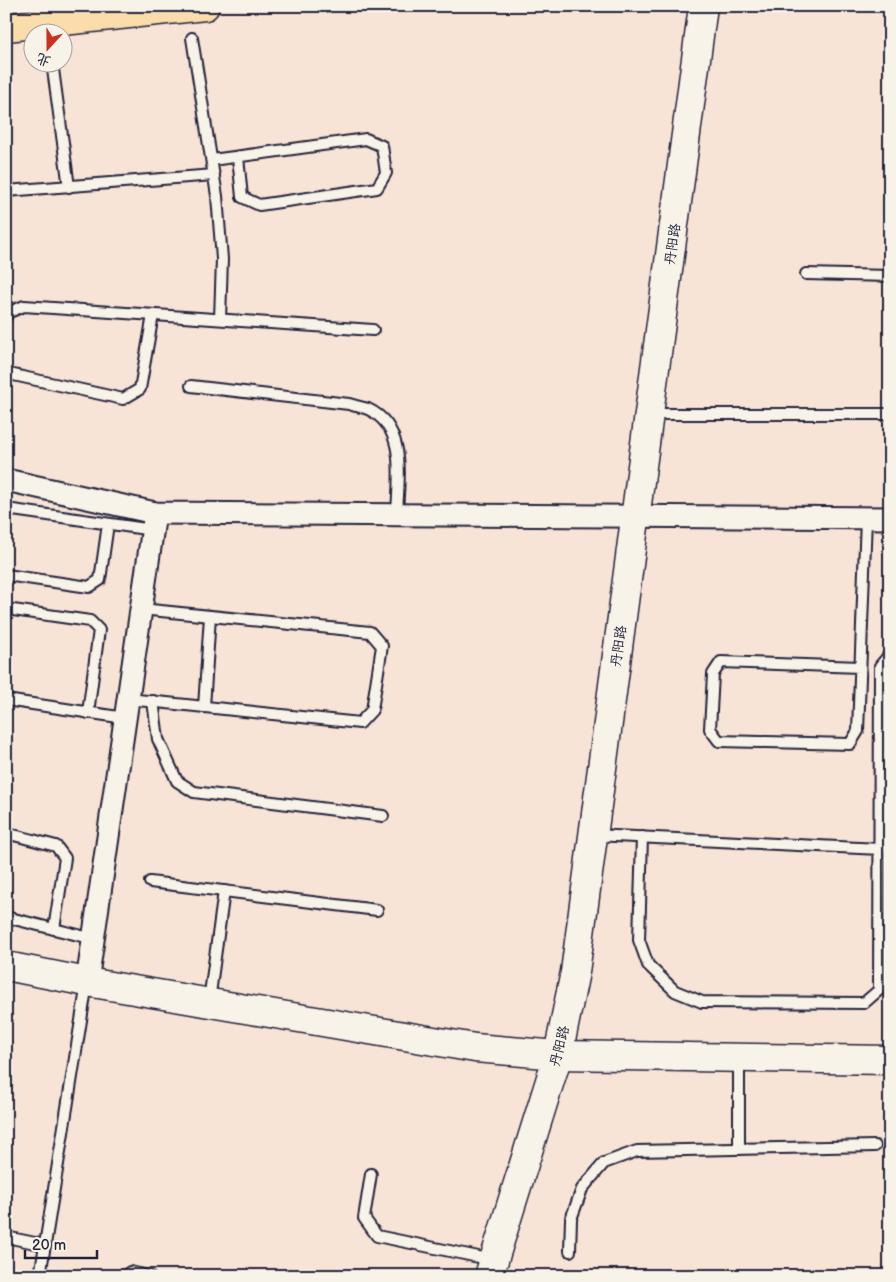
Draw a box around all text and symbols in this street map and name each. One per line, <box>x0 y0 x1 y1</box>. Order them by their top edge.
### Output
north arrow <box>22 22 72 72</box>
text: 北 <box>34 49 53 70</box>
street label: 丹阳路 <box>661 222 684 266</box>
street label: 丹阳路 <box>607 624 630 668</box>
street label: 丹阳路 <box>546 1024 573 1069</box>
scale bar <box>25 1227 98 1259</box>
text: 20 m <box>32 1236 66 1255</box>

